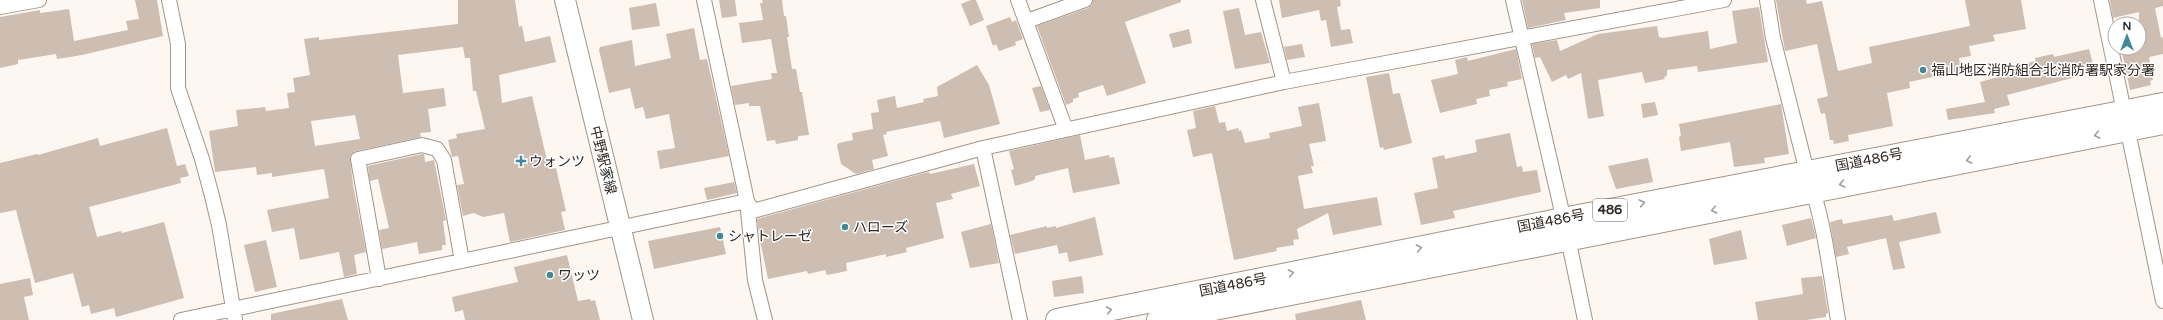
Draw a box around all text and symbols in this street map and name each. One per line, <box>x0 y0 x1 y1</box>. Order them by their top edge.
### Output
north arrow <box>2107 16 2147 56</box>
text: N <box>2123 20 2131 33</box>
place label: 福山地区消防組合北消防署駅家分署 <box>1931 62 2155 79</box>
marker: 福山地区消防組合北消防署駅家分署 <box>1918 65 1928 75</box>
street label: 中野駅家線 <box>586 124 620 196</box>
one-way arrow <box>2094 130 2100 139</box>
street label: 国道486号 <box>1834 145 1904 175</box>
place label: ウォンツ <box>529 153 585 170</box>
one-way arrow <box>1966 155 1973 163</box>
marker: ウォンツ <box>516 156 526 166</box>
one-way arrow <box>1839 180 1845 188</box>
road number: 486 <box>1593 199 1627 221</box>
one-way arrow <box>1639 200 1646 208</box>
one-way arrow <box>1711 205 1717 213</box>
street label: 国道486号 <box>1516 206 1586 236</box>
place label: ハローズ <box>853 219 908 236</box>
marker: ハローズ <box>840 222 850 232</box>
place label: シャトレーゼ <box>728 228 812 245</box>
marker: シャトレーゼ <box>715 231 725 241</box>
one-way arrow <box>1416 244 1422 252</box>
place label: ワッツ <box>558 267 600 284</box>
one-way arrow <box>1288 269 1294 278</box>
marker: ワッツ <box>545 270 555 280</box>
street label: 国道486号 <box>1198 270 1268 300</box>
one-way arrow <box>1106 306 1112 314</box>

